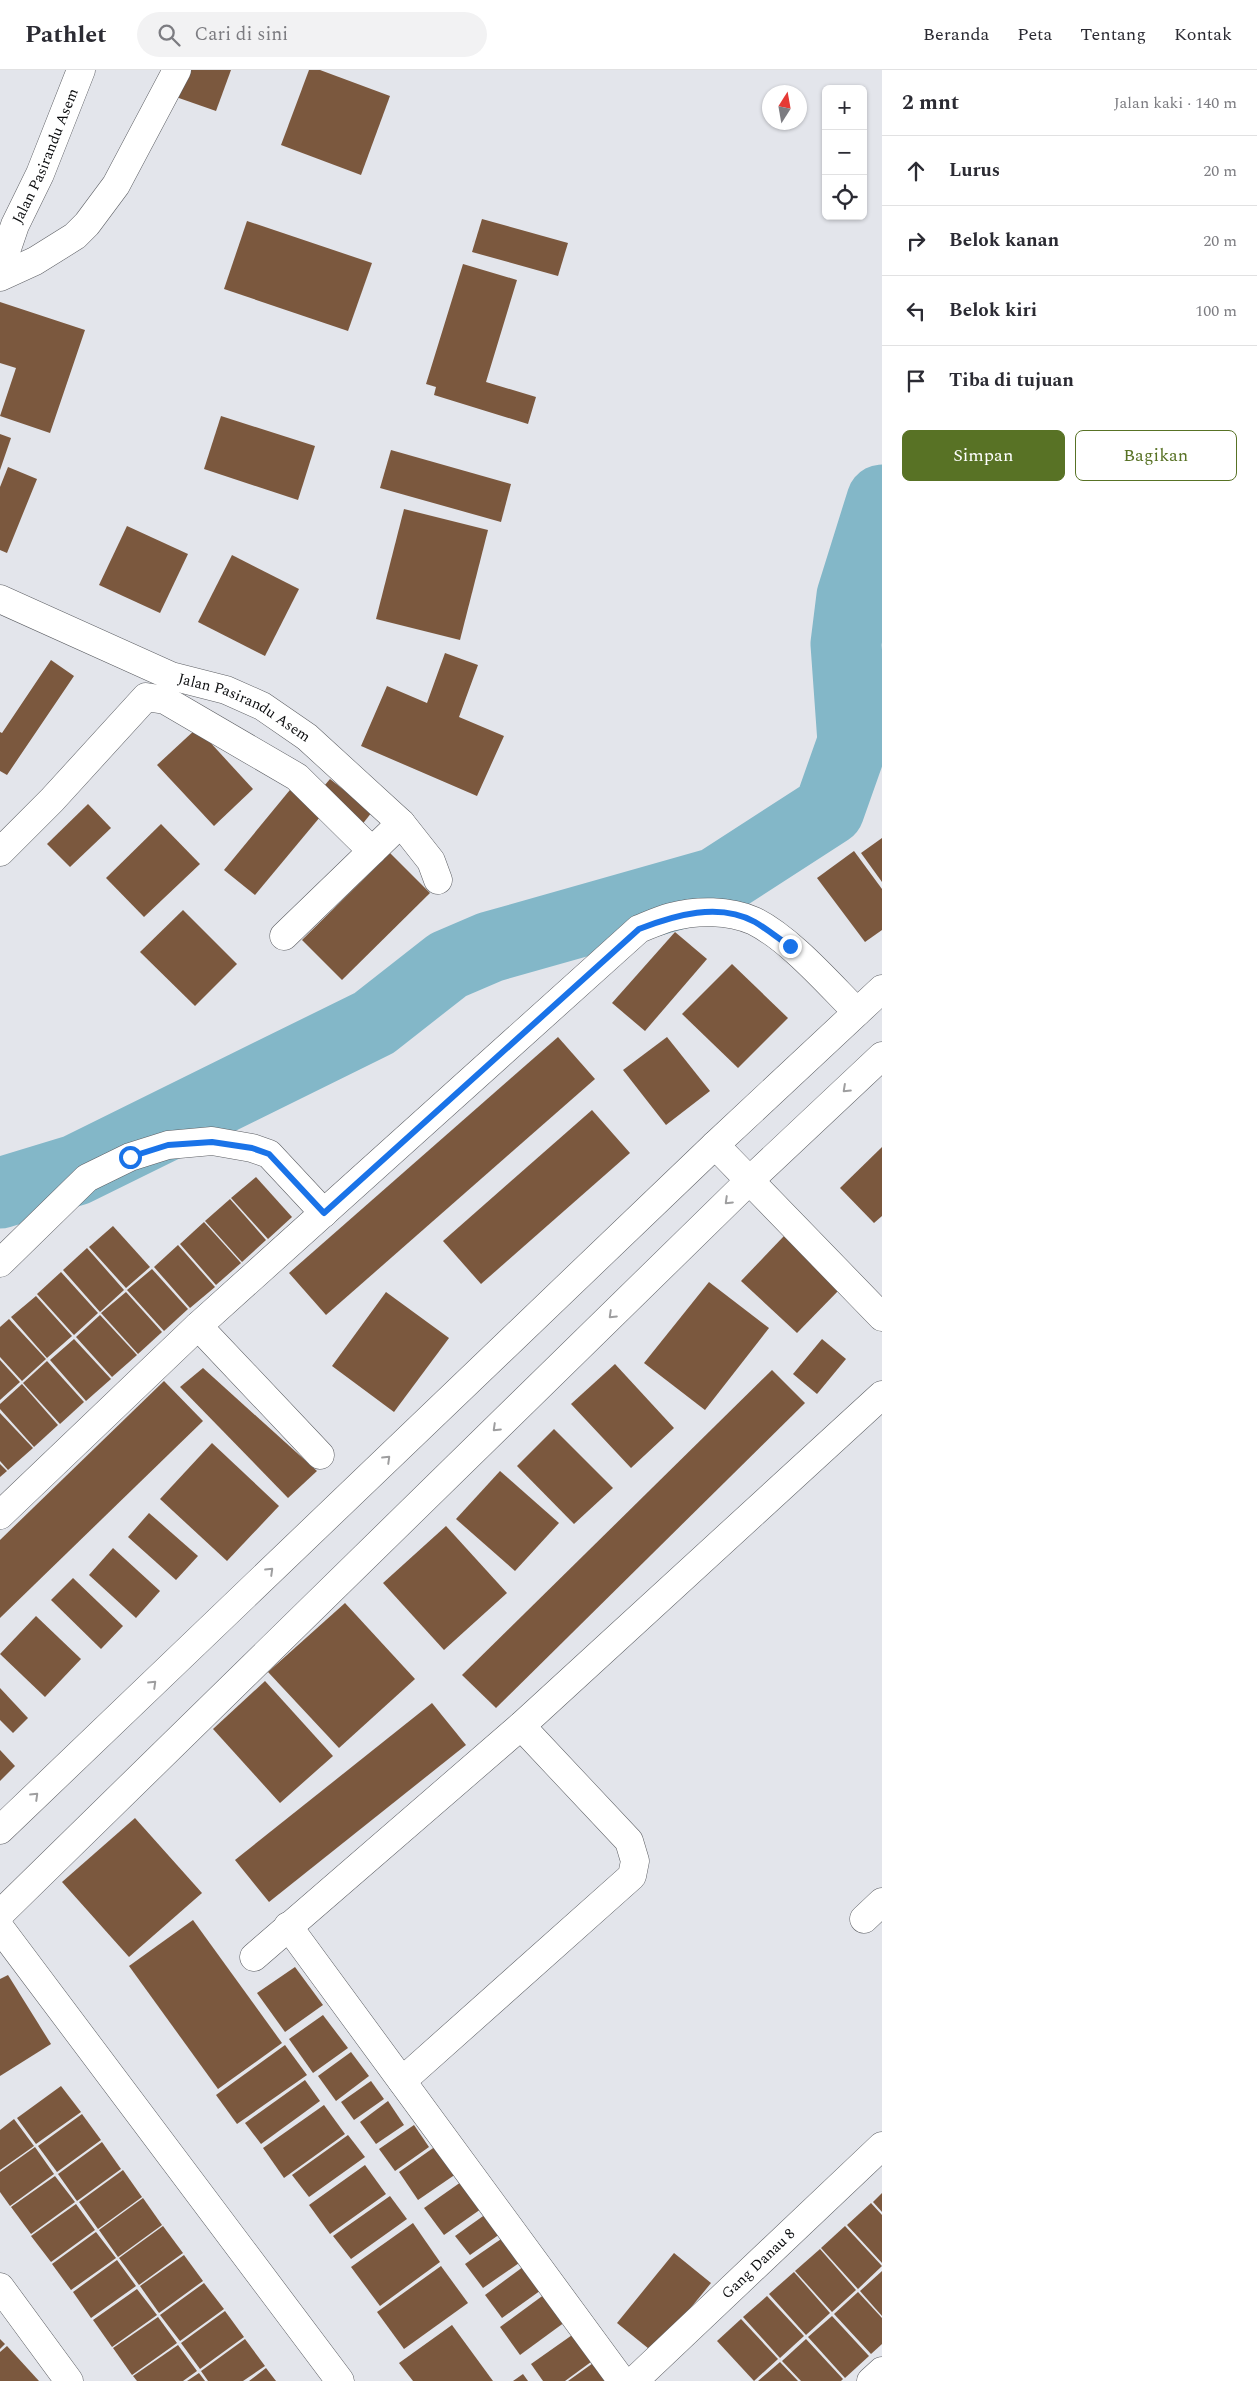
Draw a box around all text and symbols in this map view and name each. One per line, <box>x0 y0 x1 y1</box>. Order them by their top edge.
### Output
search box <box>137 12 487 57</box>
text: Pathlet <box>25 17 107 53</box>
text: Cari di sini <box>195 20 288 49</box>
icon: search <box>155 21 183 49</box>
text: Beranda <box>923 21 989 48</box>
text: Peta <box>1017 21 1052 48</box>
text: Tentang <box>1080 21 1146 48</box>
text: Kontak <box>1174 21 1232 48</box>
street label: Jalan Pasirandu Asem <box>6 85 85 228</box>
north arrow <box>762 85 807 130</box>
map controls <box>822 85 867 220</box>
button: + <box>822 85 867 130</box>
text: 2 mnt <box>902 87 959 119</box>
text: Jalan kaki · 140 m <box>1114 91 1237 115</box>
button: − <box>822 130 867 175</box>
text: Lurus <box>949 156 1000 185</box>
icon: ahead <box>902 157 930 185</box>
text: 20 m <box>1203 159 1237 183</box>
button: locate <box>822 175 867 220</box>
text: Belok kanan <box>949 226 1059 255</box>
icon: right <box>902 227 930 255</box>
text: 20 m <box>1203 229 1237 253</box>
text: Belok kiri <box>949 296 1037 325</box>
icon: left <box>902 297 930 325</box>
text: 100 m <box>1195 299 1237 323</box>
text: Tiba di tujuan <box>949 366 1074 395</box>
icon: arrive <box>902 367 930 395</box>
button: Simpan <box>902 430 1065 481</box>
button: Bagikan <box>1075 430 1237 481</box>
street label: Jalan Pasirandu Asem <box>176 667 315 748</box>
route end <box>779 935 802 958</box>
one-way arrow <box>843 1083 852 1092</box>
route start <box>119 1146 142 1169</box>
one-way arrow <box>725 1195 734 1204</box>
one-way arrow <box>609 1309 618 1318</box>
one-way arrow <box>493 1423 502 1432</box>
one-way arrow <box>382 1456 391 1465</box>
one-way arrow <box>264 1568 273 1577</box>
one-way arrow <box>147 1680 156 1689</box>
one-way arrow <box>30 1793 39 1802</box>
street label: Gang Danau 8 <box>716 2223 801 2304</box>

